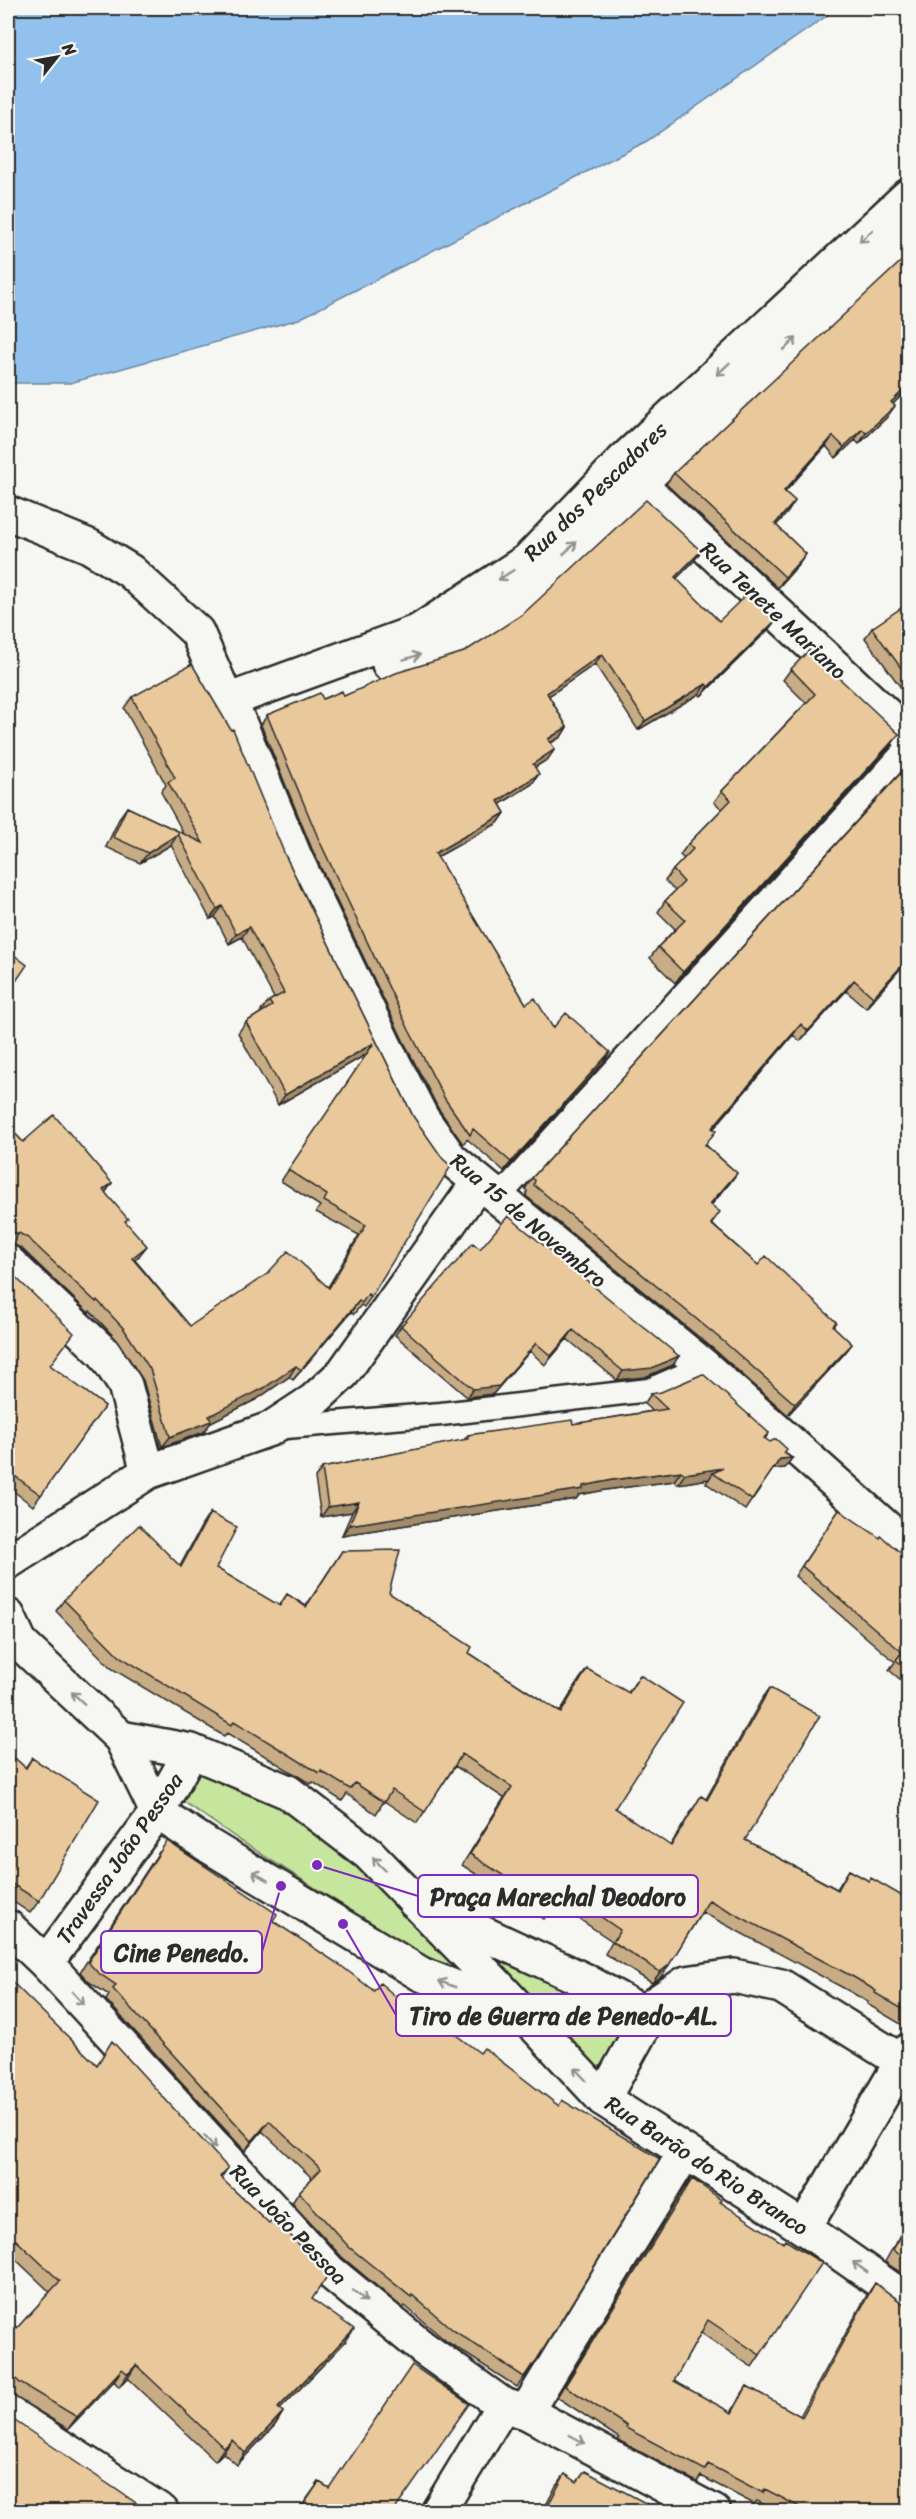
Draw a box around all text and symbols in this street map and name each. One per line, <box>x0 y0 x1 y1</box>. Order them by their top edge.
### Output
north arrow <box>27 27 87 87</box>
text: N <box>54 36 85 63</box>
one-way arrow <box>858 229 873 243</box>
one-way arrow <box>783 337 798 351</box>
one-way arrow <box>716 362 731 376</box>
street label: Rua dos Pescadores <box>514 411 677 571</box>
street label: Rua Tenete Mariano <box>691 531 856 689</box>
one-way arrow <box>563 541 578 555</box>
one-way arrow <box>497 568 514 581</box>
one-way arrow <box>402 651 421 662</box>
street label: Rua 15 de Novembro <box>441 1143 616 1298</box>
one-way arrow <box>71 1691 86 1705</box>
street label: Travessa João Pessoa <box>45 1763 194 1953</box>
one-way arrow <box>371 1857 386 1872</box>
one-way arrow <box>252 1870 269 1882</box>
callout: Praça Marechal Deodoro <box>418 1875 698 1917</box>
text: Praça Marechal Deodoro <box>430 1876 686 1918</box>
callout: Cine Penedo. <box>101 1931 262 1973</box>
text: Cine Penedo. <box>113 1932 250 1974</box>
one-way arrow <box>438 1978 456 1989</box>
one-way arrow <box>71 1990 85 2005</box>
callout: Tiro de Guerra de Penedo-AL. <box>396 1994 731 2036</box>
text: Tiro de Guerra de Penedo-AL. <box>409 1995 719 2037</box>
one-way arrow <box>572 2066 587 2081</box>
street label: Rua Barão do Rio Branco <box>597 2085 817 2246</box>
one-way arrow <box>203 2134 217 2149</box>
street label: Rua João Pessoa <box>220 2154 357 2294</box>
one-way arrow <box>853 2261 869 2273</box>
one-way arrow <box>352 2290 368 2303</box>
one-way arrow <box>568 2434 586 2445</box>

